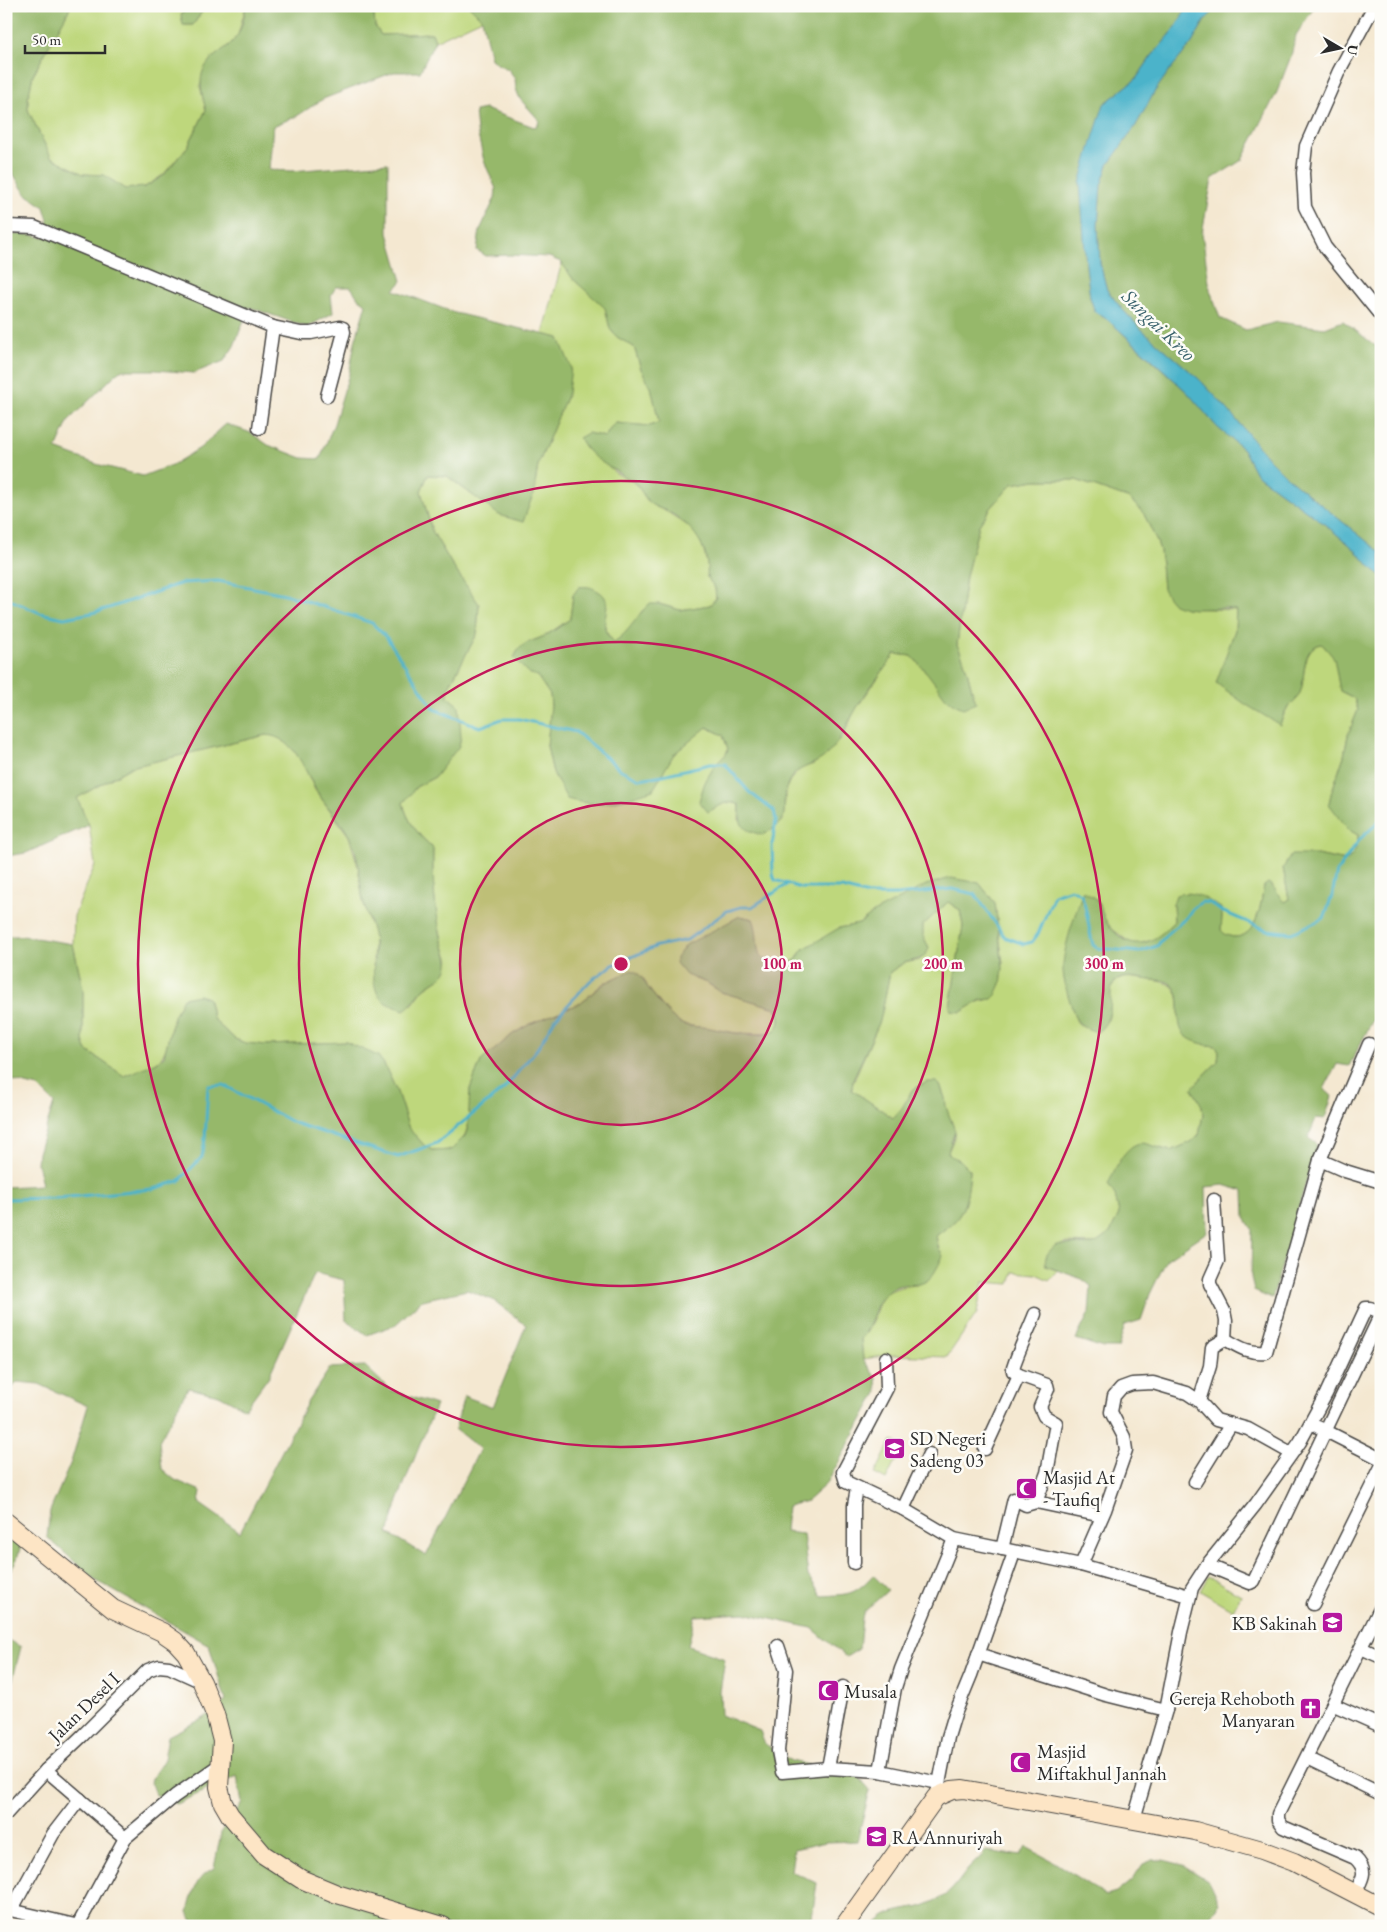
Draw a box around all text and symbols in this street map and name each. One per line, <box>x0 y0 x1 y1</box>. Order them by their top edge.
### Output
scale bar <box>25 22 105 54</box>
north arrow <box>1314 22 1364 72</box>
text: 50 m <box>32 30 61 49</box>
text: U <box>1343 43 1363 57</box>
water label: Sungai Kreo <box>1116 283 1202 367</box>
text: 100 m <box>762 954 802 973</box>
text: 200 m <box>923 954 963 973</box>
text: 300 m <box>1084 954 1124 973</box>
centre of rings <box>612 955 630 973</box>
place label: SD Negeri Sadeng 03 <box>910 1426 986 1473</box>
school or university icon: SD Negeri Sadeng 03 <box>882 1437 906 1461</box>
place label: Masjid At - Taufiq <box>1043 1465 1115 1512</box>
mosque icon: Masjid At - Taufiq <box>1015 1476 1039 1500</box>
place label: KB Sakinah <box>1232 1611 1317 1636</box>
school or university icon: KB Sakinah <box>1321 1611 1345 1635</box>
street label: Jalan Desel I <box>41 1666 125 1749</box>
mosque icon: Musala <box>816 1679 840 1703</box>
place label: Musala <box>844 1679 897 1704</box>
place label: Gereja Rehoboth Manyaran <box>1169 1686 1295 1733</box>
church icon: Gereja Rehoboth Manyaran <box>1299 1697 1323 1721</box>
place label: Masjid Miftakhul Jannah <box>1037 1739 1167 1786</box>
mosque icon: Masjid Miftakhul Jannah <box>1009 1750 1033 1774</box>
school or university icon: RA Annuriyah <box>864 1825 888 1849</box>
place label: RA Annuriyah <box>892 1825 1003 1850</box>

